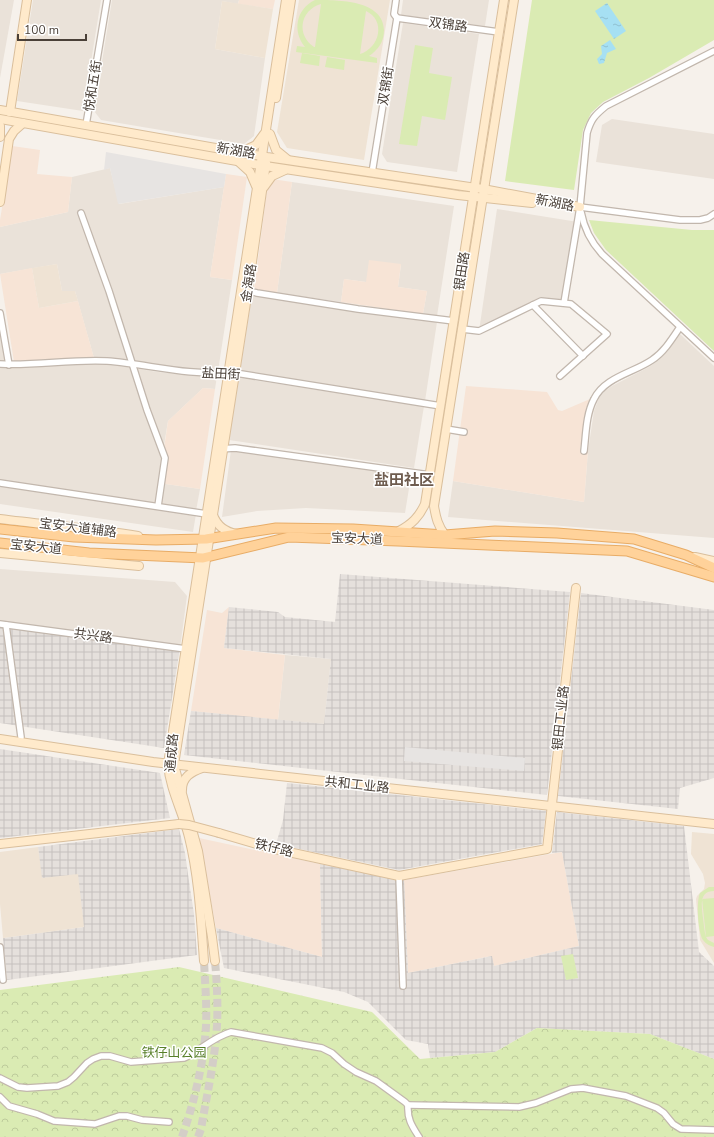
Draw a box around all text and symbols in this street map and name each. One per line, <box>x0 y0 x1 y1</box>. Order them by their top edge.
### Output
street label: 双锦路 <box>427 13 469 37</box>
scale bar <box>18 16 86 42</box>
text: 100 m <box>24 22 59 38</box>
street label: 悦和五街 <box>80 59 106 113</box>
street label: 双锦街 <box>374 65 398 107</box>
street label: 新湖路 <box>215 139 257 163</box>
street label: 新湖路 <box>534 190 576 216</box>
street label: 银田路 <box>450 250 474 292</box>
street label: 金海路 <box>237 262 261 304</box>
street label: 盐田街 <box>201 364 241 384</box>
district label: 盐田社区 <box>374 470 434 490</box>
street label: 宝安大道辅路 <box>38 514 118 542</box>
street label: 宝安大道 <box>331 529 383 549</box>
street label: 宝安大道 <box>9 535 63 559</box>
street label: 共兴路 <box>72 624 114 648</box>
street label: 银田工业路 <box>549 685 573 751</box>
street label: 通成路 <box>161 733 183 773</box>
street label: 共和工业路 <box>324 773 390 797</box>
street label: 铁仔路 <box>253 835 295 861</box>
park label: 铁仔山公园 <box>141 1044 207 1062</box>

